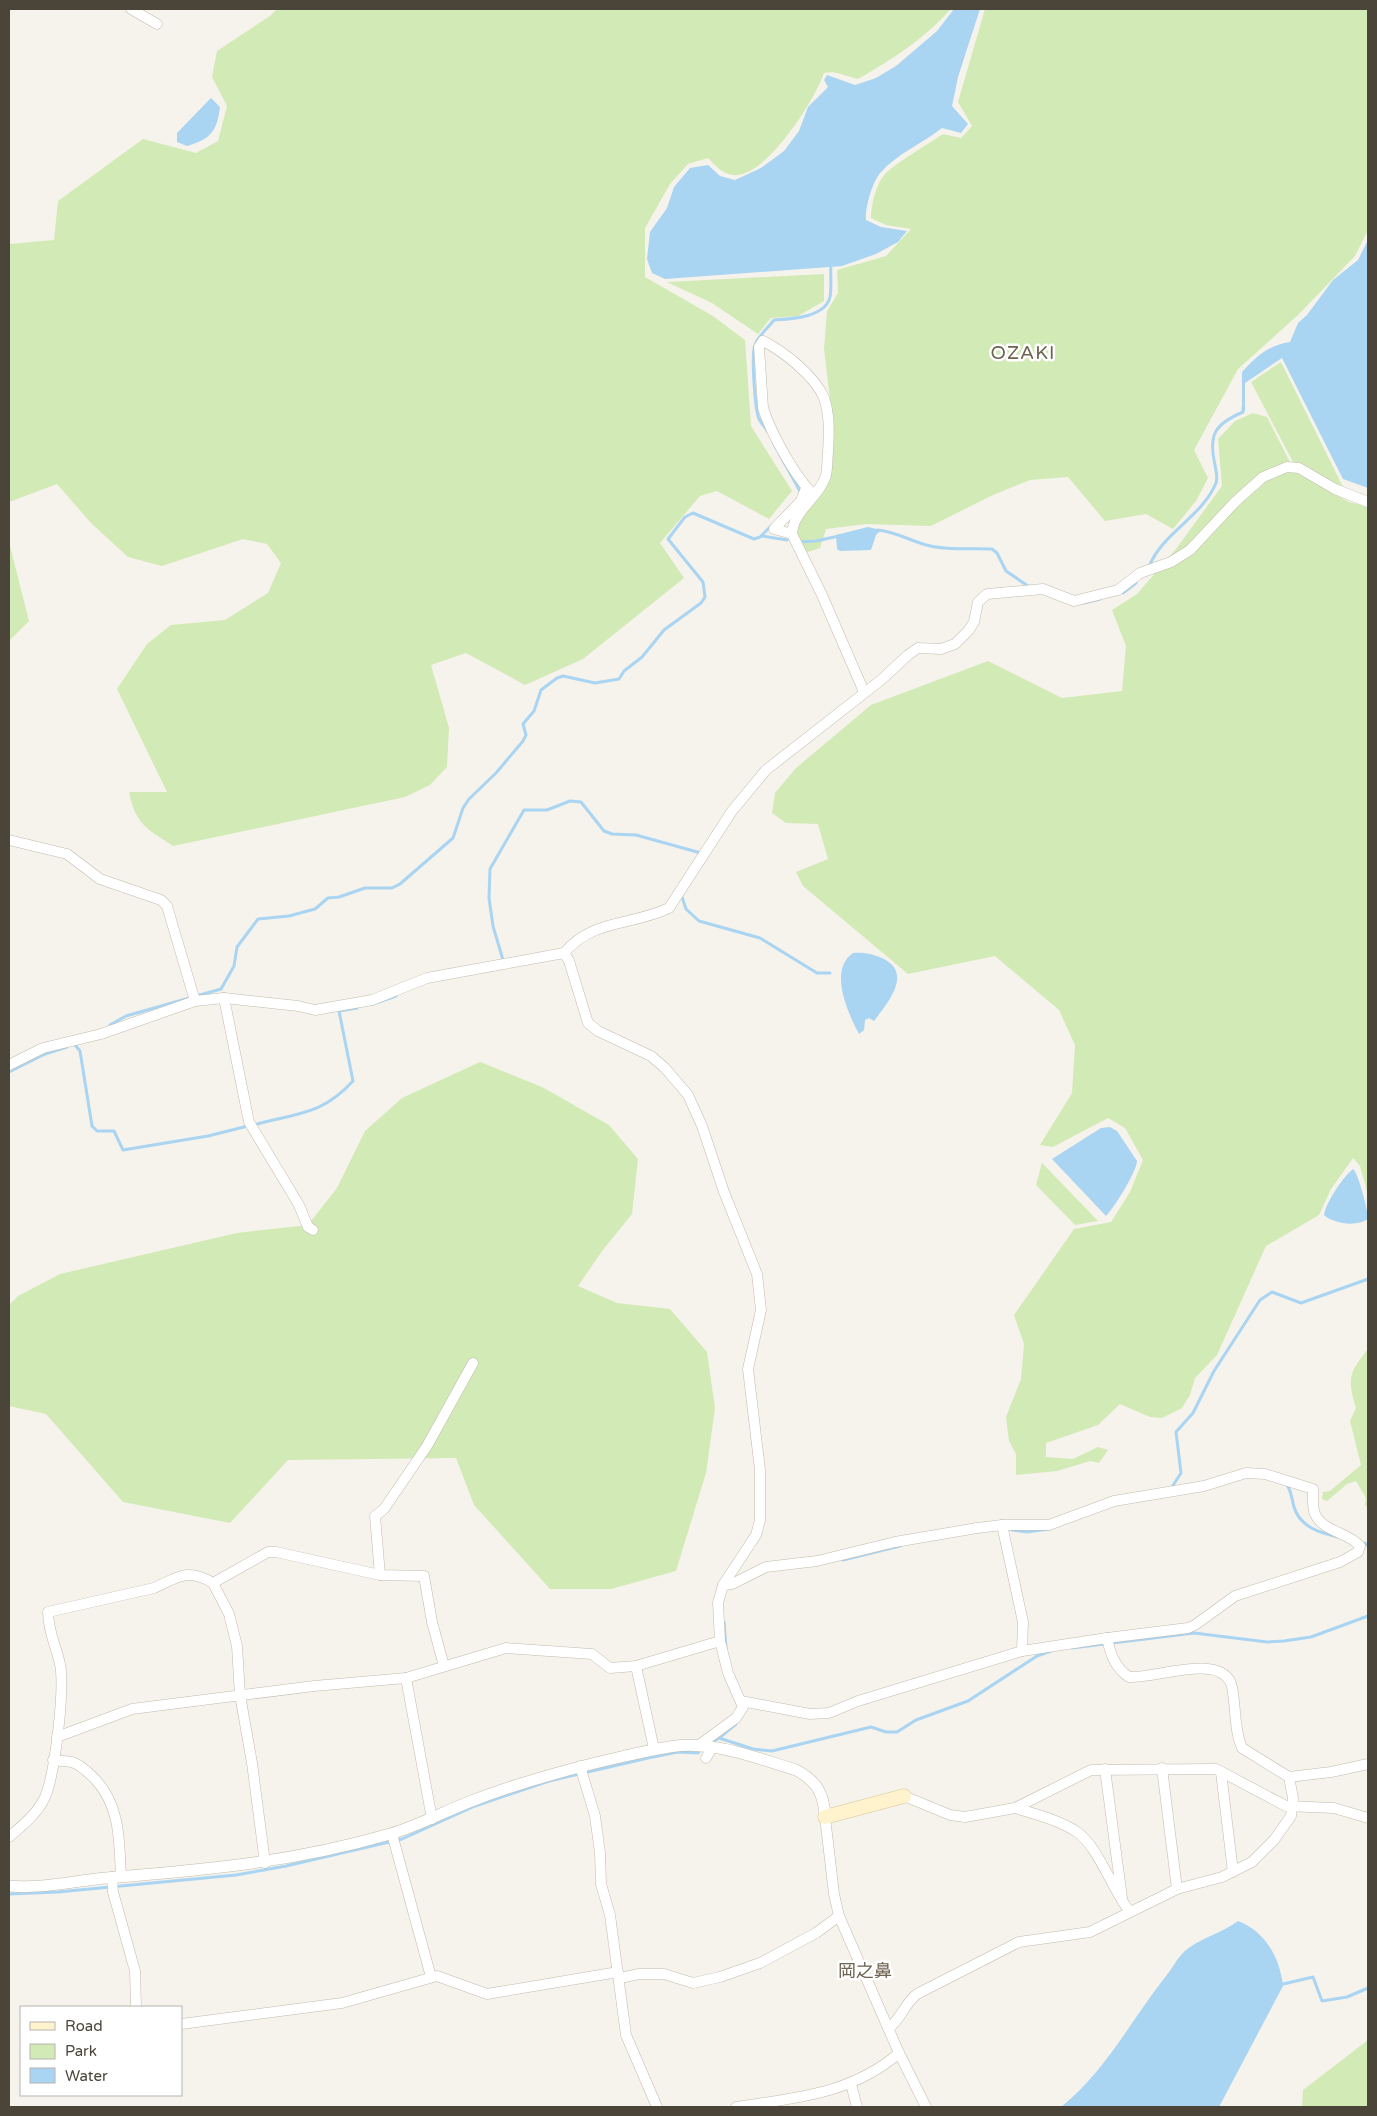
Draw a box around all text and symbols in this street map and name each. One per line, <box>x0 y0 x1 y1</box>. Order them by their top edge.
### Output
district label: OZAKI <box>991 342 1055 364</box>
district label: 岡之鼻 <box>838 1960 892 1982</box>
legend <box>20 2006 182 2096</box>
text: Road <box>65 2017 103 2035</box>
text: Park <box>65 2042 97 2060</box>
text: Water <box>65 2067 108 2085</box>

